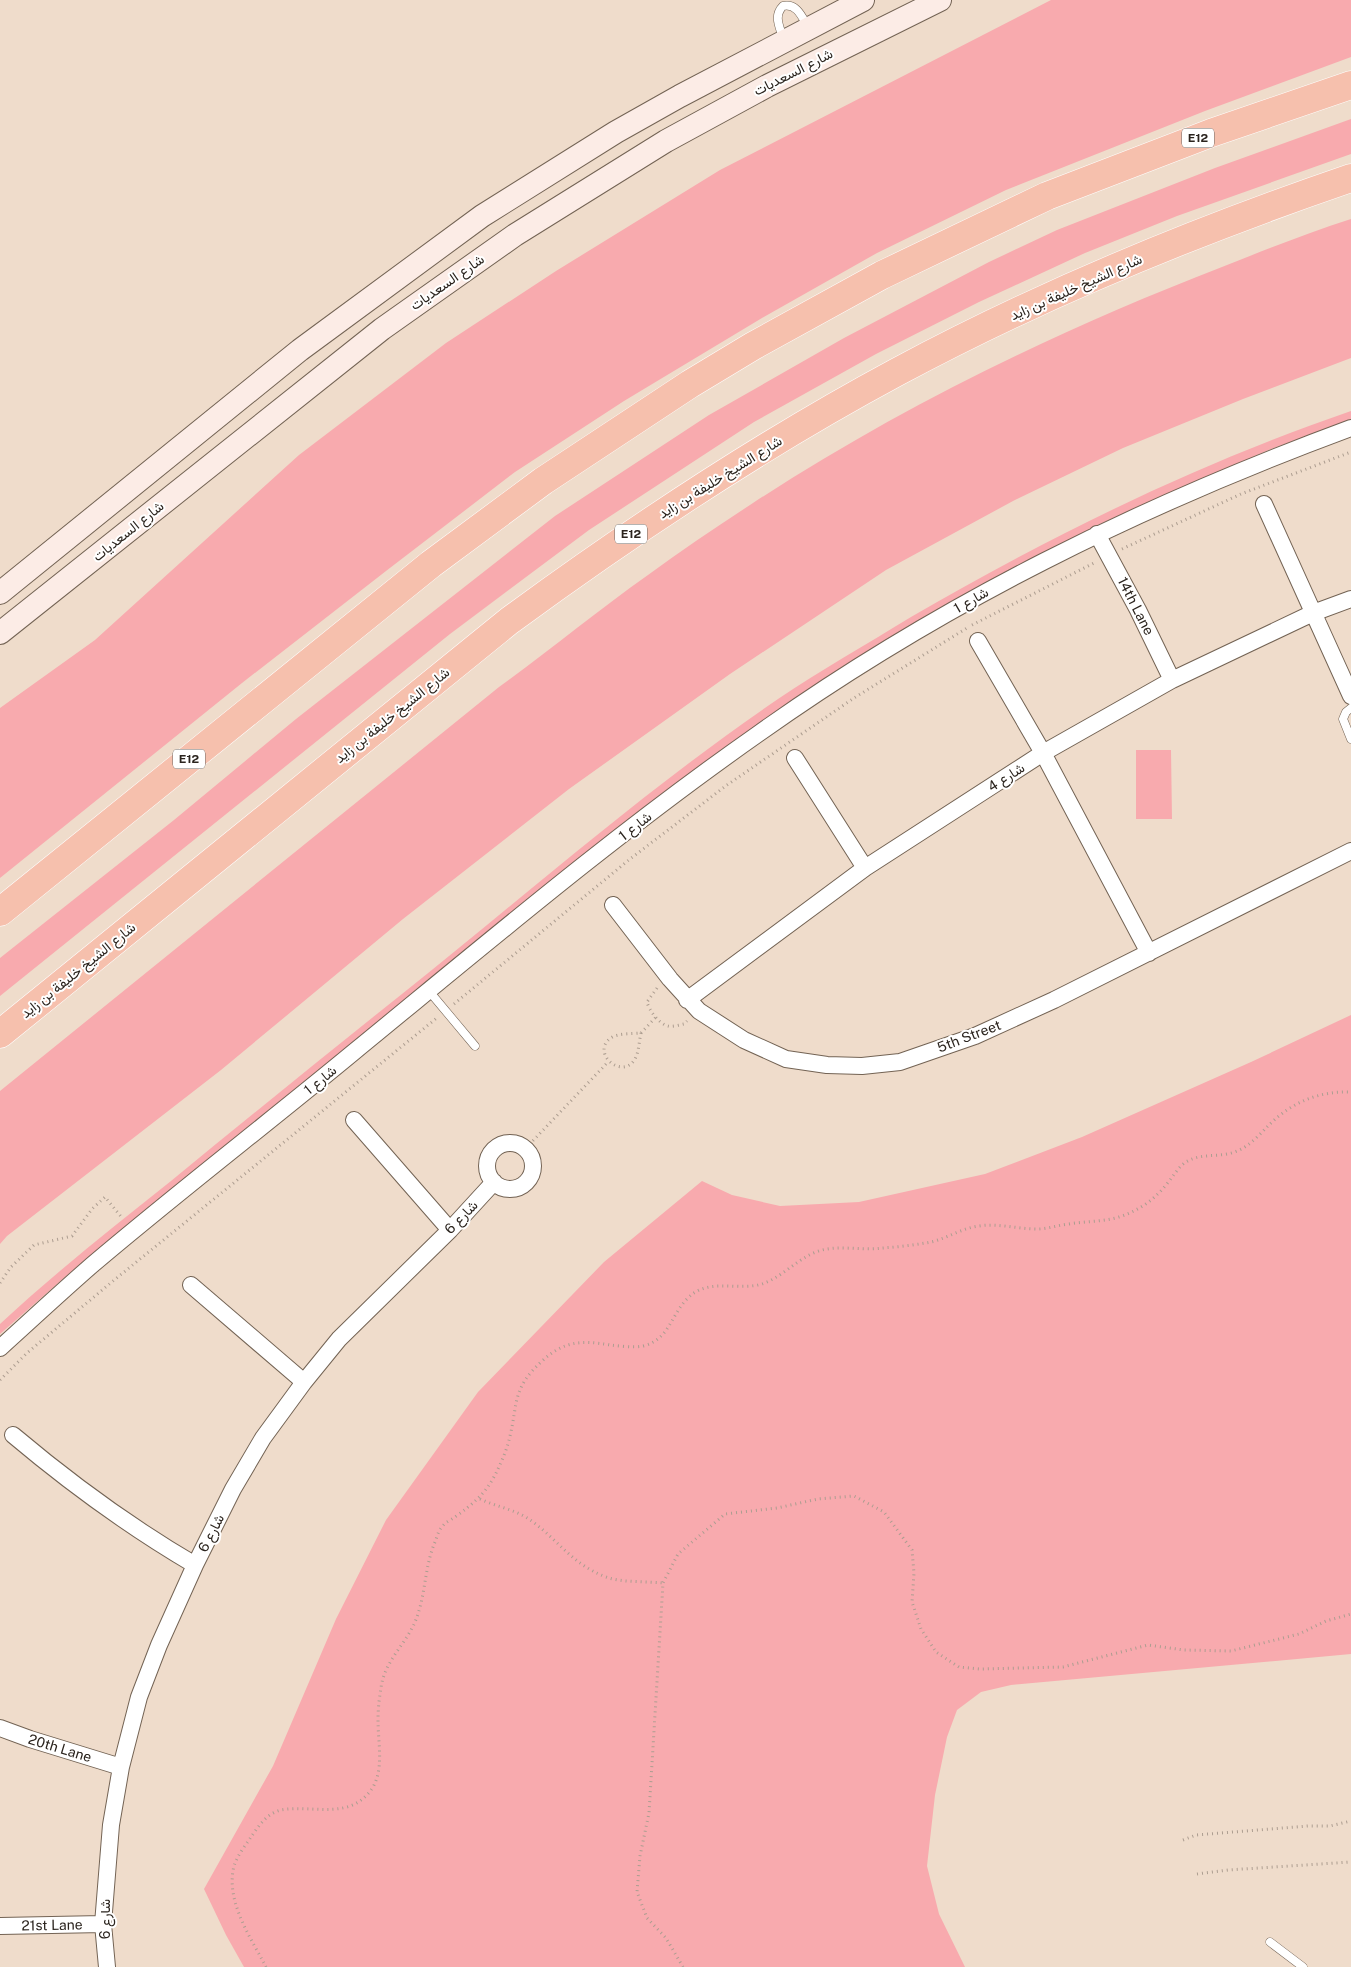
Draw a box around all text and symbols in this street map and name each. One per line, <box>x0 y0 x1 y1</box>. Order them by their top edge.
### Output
street label: شارع السعديات <box>751 45 836 101</box>
road number: E12 <box>1182 128 1214 148</box>
street label: شارع السعديات <box>407 251 489 316</box>
street label: شارع الشيخ خليفة بن زايد <box>1008 251 1146 326</box>
street label: شارع الشيخ خليفة بن زايد <box>655 432 786 524</box>
street label: شارع السعديات <box>89 498 168 567</box>
road number: E12 <box>615 524 647 544</box>
street label: 14th Lane <box>1115 574 1157 638</box>
street label: شارع 1 <box>951 584 993 619</box>
street label: شارع الشيخ خليفة بن زايد <box>332 664 454 768</box>
road number: E12 <box>173 750 205 769</box>
street label: شارع 4 <box>985 759 1029 797</box>
street label: شارع 1 <box>615 808 656 846</box>
street label: شارع الشيخ خليفة بن زايد <box>18 919 140 1023</box>
street label: 5th Street <box>935 1017 1003 1055</box>
street label: شارع 1 <box>300 1062 341 1100</box>
street label: شارع 6 <box>441 1197 483 1239</box>
street label: شارع 6 <box>195 1511 230 1556</box>
street label: 20th Lane <box>26 1731 94 1765</box>
street label: شارع 6 <box>97 1899 116 1939</box>
street label: 21st Lane <box>21 1916 83 1934</box>

